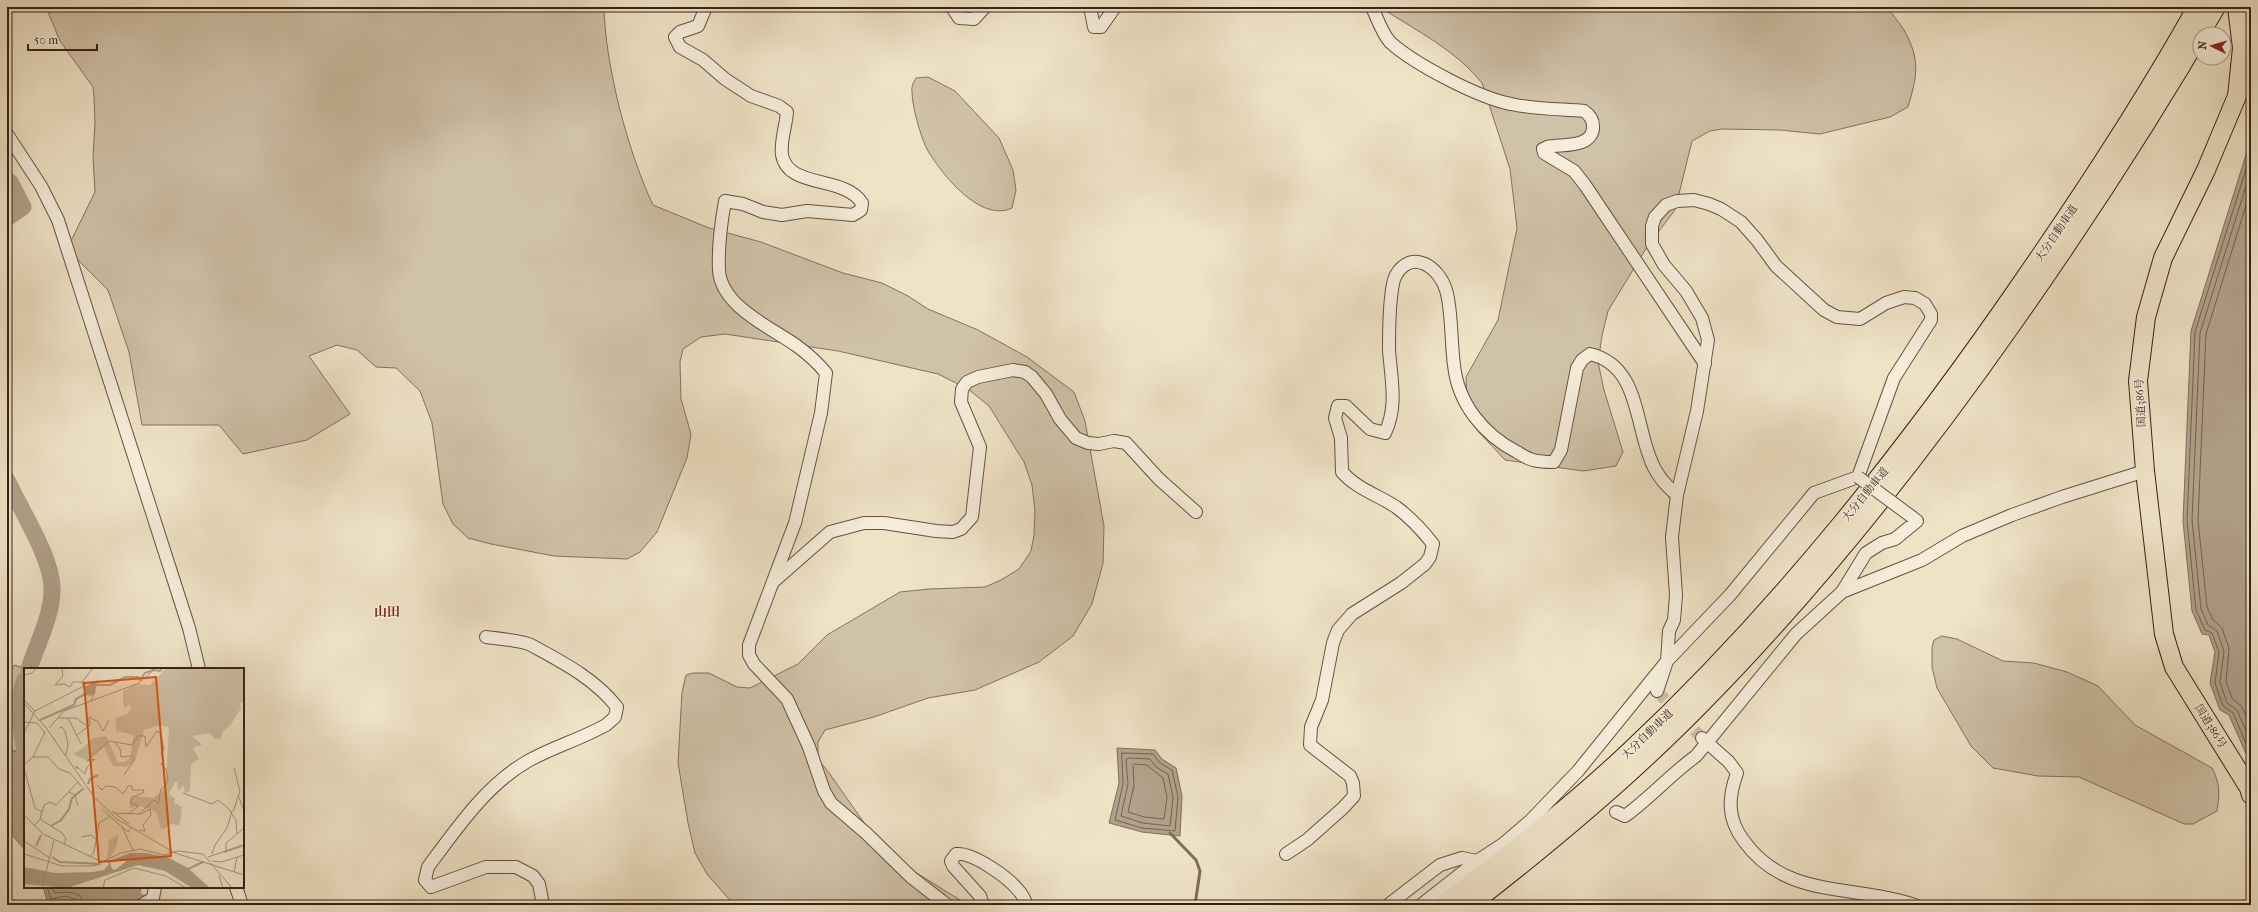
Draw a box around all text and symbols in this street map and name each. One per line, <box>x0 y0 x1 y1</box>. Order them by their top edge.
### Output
scale bar <box>28 26 97 52</box>
north arrow <box>2192 26 2232 66</box>
text: 50 m <box>34 33 58 47</box>
text: N <box>2196 40 2209 50</box>
street label: 大分自動車道 <box>2033 202 2080 264</box>
street label: 国道386号 <box>2133 378 2148 428</box>
street label: 大分自動車道 <box>1840 465 1891 524</box>
district label: 山田 <box>374 604 400 619</box>
inset map <box>24 668 244 888</box>
street label: 国道386号 <box>2192 702 2229 750</box>
street label: 大分自動車道 <box>1619 707 1676 762</box>

